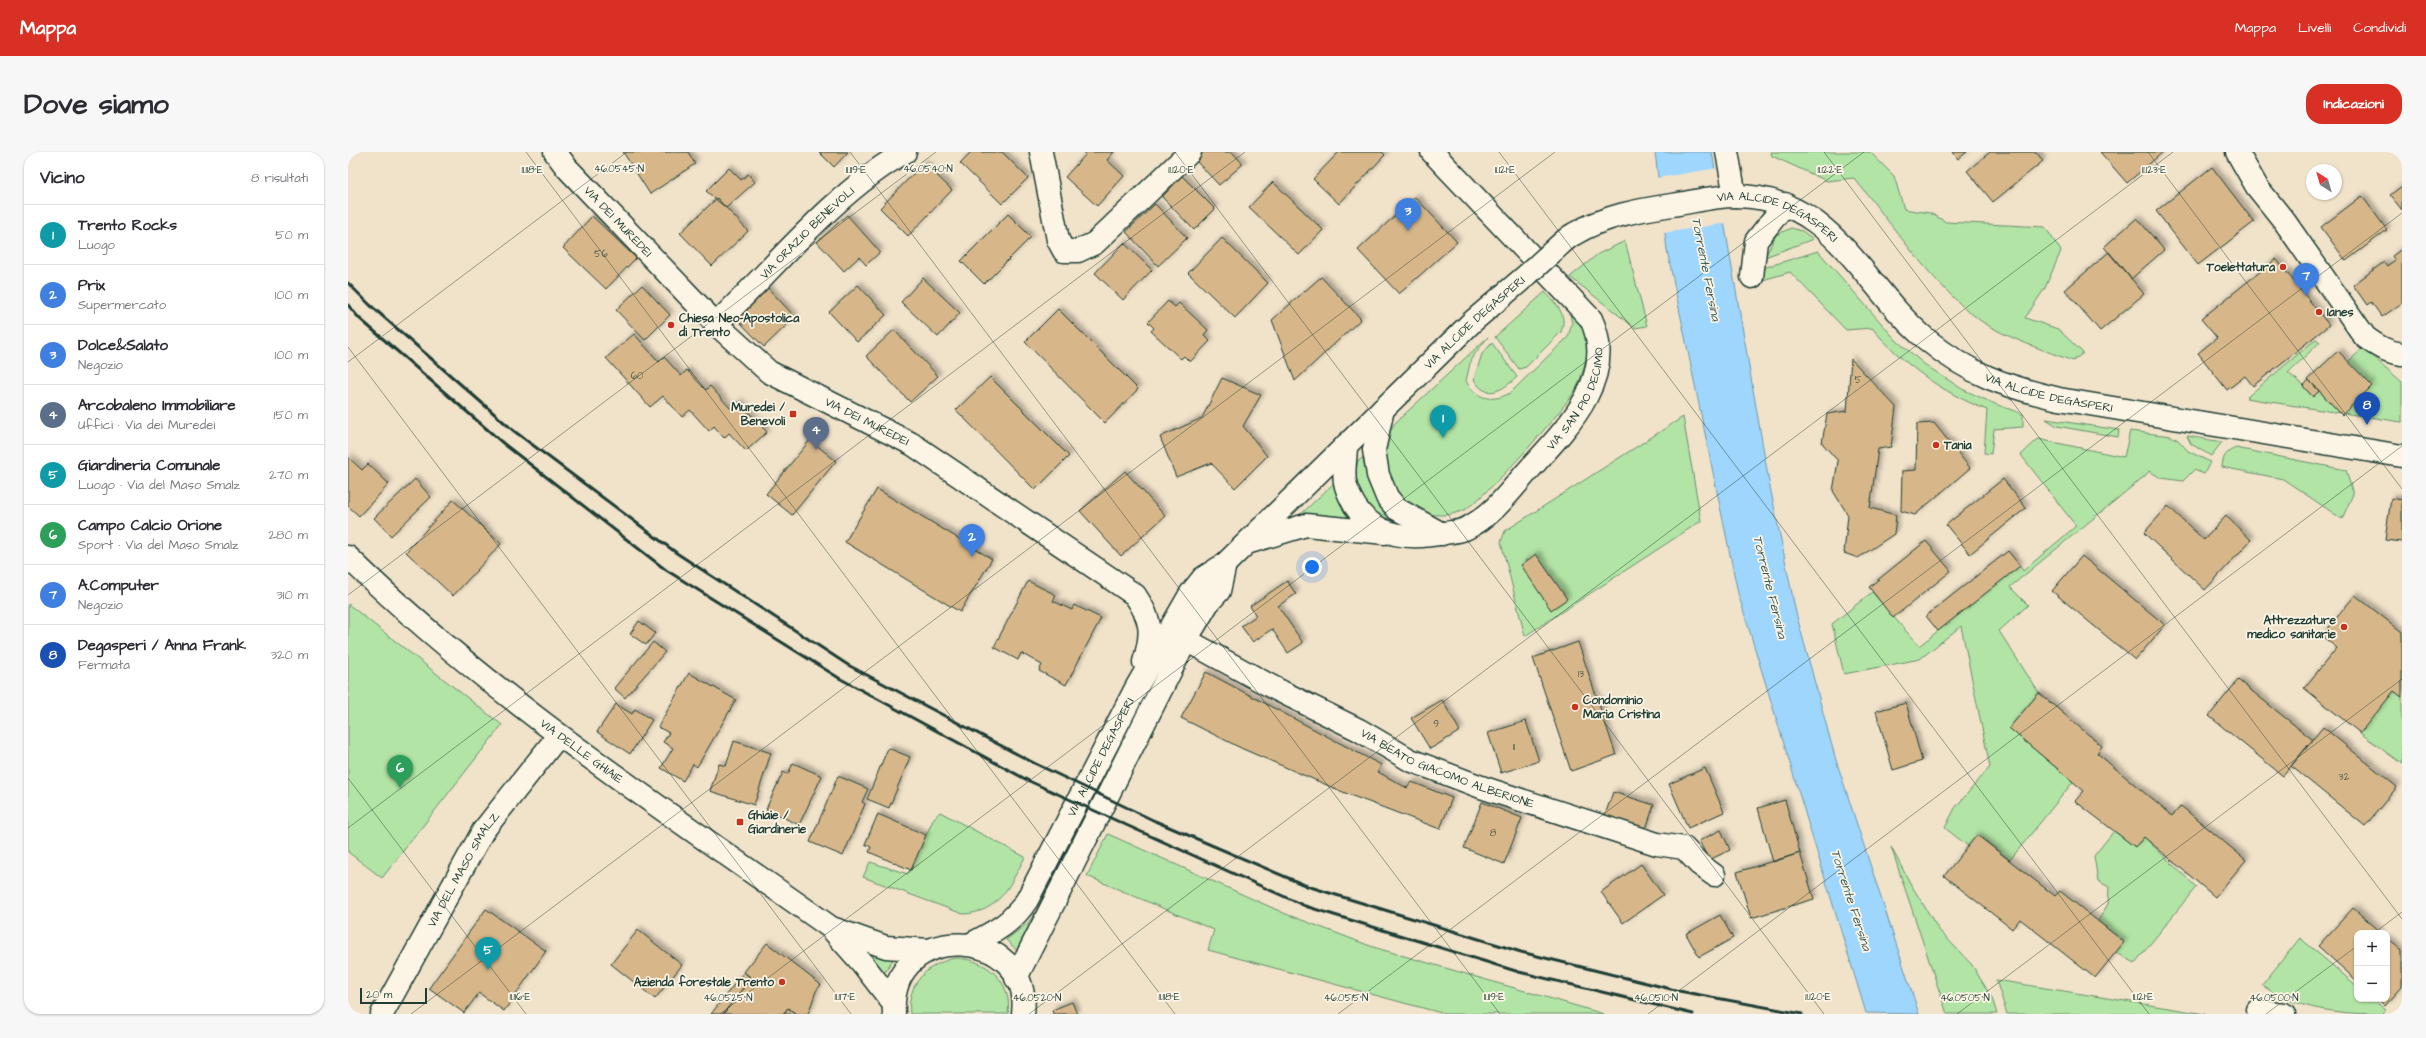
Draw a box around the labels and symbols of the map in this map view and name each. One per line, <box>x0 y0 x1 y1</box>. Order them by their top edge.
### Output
text: 46.0545°N <box>594 162 644 176</box>
text: 46.0540°N <box>903 162 953 176</box>
text: 11.118°E <box>521 163 543 177</box>
text: 11.119°E <box>846 163 866 177</box>
text: 11.120°E <box>1168 163 1194 177</box>
text: 11.121°E <box>1495 163 1515 177</box>
text: 11.122°E <box>1818 163 1842 177</box>
text: 11.123°E <box>2142 163 2166 177</box>
north arrow <box>2306 164 2342 200</box>
street label: VIA DEI MUREDEI <box>580 182 656 261</box>
street label: VIA ORAZIO BENEVOLI <box>756 182 858 283</box>
street label: VIA ALCIDE DEGASPERI <box>1716 187 1842 246</box>
pin: 3 <box>1395 198 1421 231</box>
water label: Torrente Fersina <box>1687 215 1725 324</box>
house number: 56 <box>594 247 608 261</box>
place label: Toelettatura <box>2205 259 2276 276</box>
marker: Toelettatura <box>2278 262 2288 272</box>
pin: 7 <box>2293 263 2319 296</box>
street label: VIA ALCIDE DEGASPERI <box>1420 272 1529 373</box>
place label: Ianes <box>2327 304 2353 321</box>
marker: Ianes <box>2314 307 2324 317</box>
place label: Chiesa Neo-Apostolica di Trento <box>678 310 800 341</box>
marker: Chiesa Neo-Apostolica di Trento <box>666 320 676 330</box>
street label: VIA SAN PIO DECIMO <box>1542 347 1607 454</box>
street label: VIA ALCIDE DEGASPERI <box>1982 368 2114 416</box>
house number: 60 <box>631 369 643 383</box>
house number: 5 <box>1854 373 1862 387</box>
pin: 8 <box>2354 392 2380 425</box>
street label: VIA DEI MUREDEI <box>822 393 912 450</box>
place label: Muredei / Benevoli <box>731 399 786 430</box>
pin: 1 <box>1430 405 1456 438</box>
marker: Muredei / Benevoli <box>788 409 798 419</box>
pin: 4 <box>803 417 829 450</box>
place label: Tania <box>1943 437 1972 454</box>
marker: Tania <box>1931 440 1941 450</box>
pin: 2 <box>959 524 985 557</box>
water label: Torrente Fersina <box>1748 534 1792 642</box>
your location <box>1302 557 1322 577</box>
place label: Attrezzature medico sanitarie <box>2247 612 2337 643</box>
marker: Attrezzature medico sanitarie <box>2339 622 2349 632</box>
house number: 13 <box>1578 667 1584 681</box>
place label: Condominio Maria Cristina <box>1583 692 1661 723</box>
street label: VIA ALCIDE DEGASPERI <box>1063 694 1138 819</box>
marker: Condominio Maria Cristina <box>1570 702 1580 712</box>
street label: VIA DELLE GHIAIE <box>537 715 627 787</box>
house number: 9 <box>1433 717 1439 731</box>
street label: VIA BEATO GIACOMO ALBERIONE <box>1357 724 1536 812</box>
house number: 11 <box>1513 740 1516 754</box>
pin: 6 <box>387 755 413 788</box>
house number: 32 <box>2339 770 2350 784</box>
place label: Ghiaie / Giardinerie <box>748 807 807 838</box>
street label: VIA DEL MASO SMALZ <box>423 808 504 930</box>
marker: Ghiaie / Giardinerie <box>735 817 745 827</box>
house number: 8 <box>1490 826 1497 840</box>
water label: Torrente Fersina <box>1826 847 1876 954</box>
pin: 5 <box>475 937 501 970</box>
place label: Azienda forestale Trento <box>634 974 774 991</box>
marker: Azienda forestale Trento <box>777 977 787 987</box>
scale bar <box>360 986 427 1005</box>
text: 11.116°E <box>510 990 531 1004</box>
text: 11.117°E <box>835 990 855 1004</box>
text: 11.118°E <box>1158 990 1180 1004</box>
text: 11.119°E <box>1484 990 1504 1004</box>
text: 11.120°E <box>1805 990 1831 1004</box>
text: 11.121°E <box>2133 990 2153 1004</box>
text: 46.0525°N <box>703 991 753 1005</box>
text: 46.0520°N <box>1013 991 1061 1005</box>
text: 46.0515°N <box>1324 991 1368 1005</box>
text: 46.0510°N <box>1634 991 1678 1005</box>
text: 46.0505°N <box>1940 991 1990 1005</box>
text: 46.0500°N <box>2250 991 2298 1005</box>

